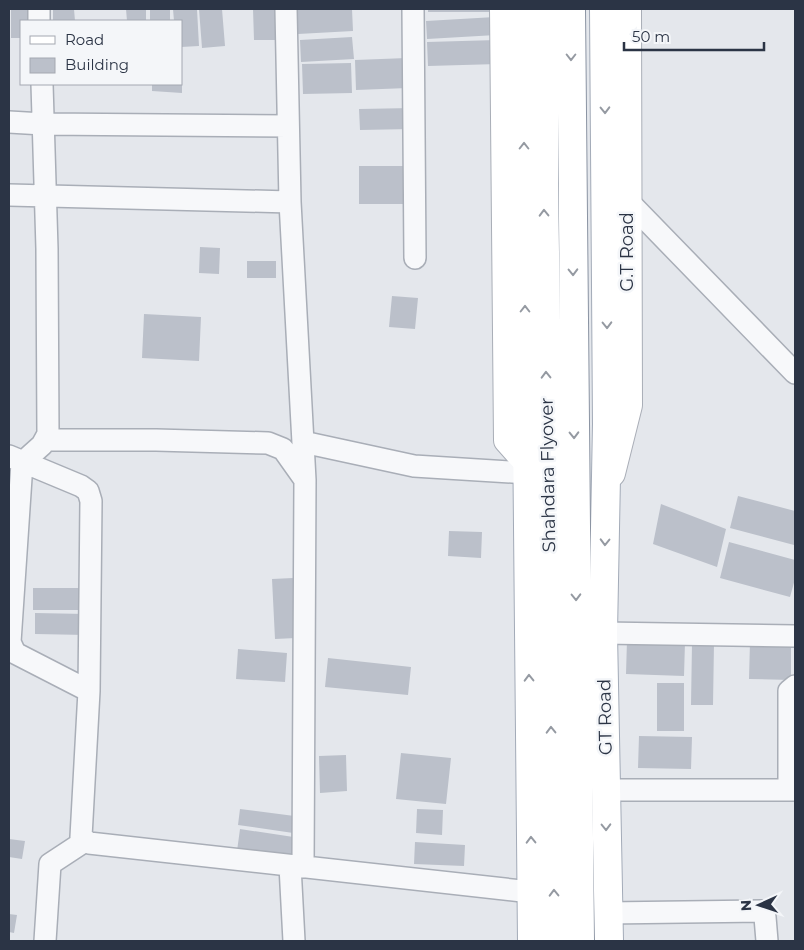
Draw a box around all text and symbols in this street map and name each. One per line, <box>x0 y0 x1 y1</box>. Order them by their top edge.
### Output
legend <box>20 20 182 85</box>
scale bar <box>624 20 764 52</box>
text: 50 m <box>632 27 670 46</box>
text: Road <box>65 30 104 49</box>
one-way arrow <box>566 54 576 62</box>
text: Building <box>65 55 129 74</box>
one-way arrow <box>600 106 610 114</box>
one-way arrow <box>519 142 529 150</box>
one-way arrow <box>539 208 549 216</box>
street label: G.T Road <box>616 212 638 292</box>
one-way arrow <box>568 269 578 277</box>
one-way arrow <box>520 304 530 312</box>
one-way arrow <box>601 321 612 329</box>
one-way arrow <box>541 371 552 379</box>
street label: Shahdara Flyover <box>536 397 560 553</box>
one-way arrow <box>569 431 580 439</box>
one-way arrow <box>600 538 610 546</box>
one-way arrow <box>571 594 581 602</box>
one-way arrow <box>524 673 534 681</box>
street label: GT Road <box>593 679 617 755</box>
one-way arrow <box>546 726 557 734</box>
one-way arrow <box>601 824 611 831</box>
one-way arrow <box>525 836 536 844</box>
north arrow <box>734 880 784 930</box>
one-way arrow <box>549 888 559 896</box>
text: N <box>737 900 755 912</box>

